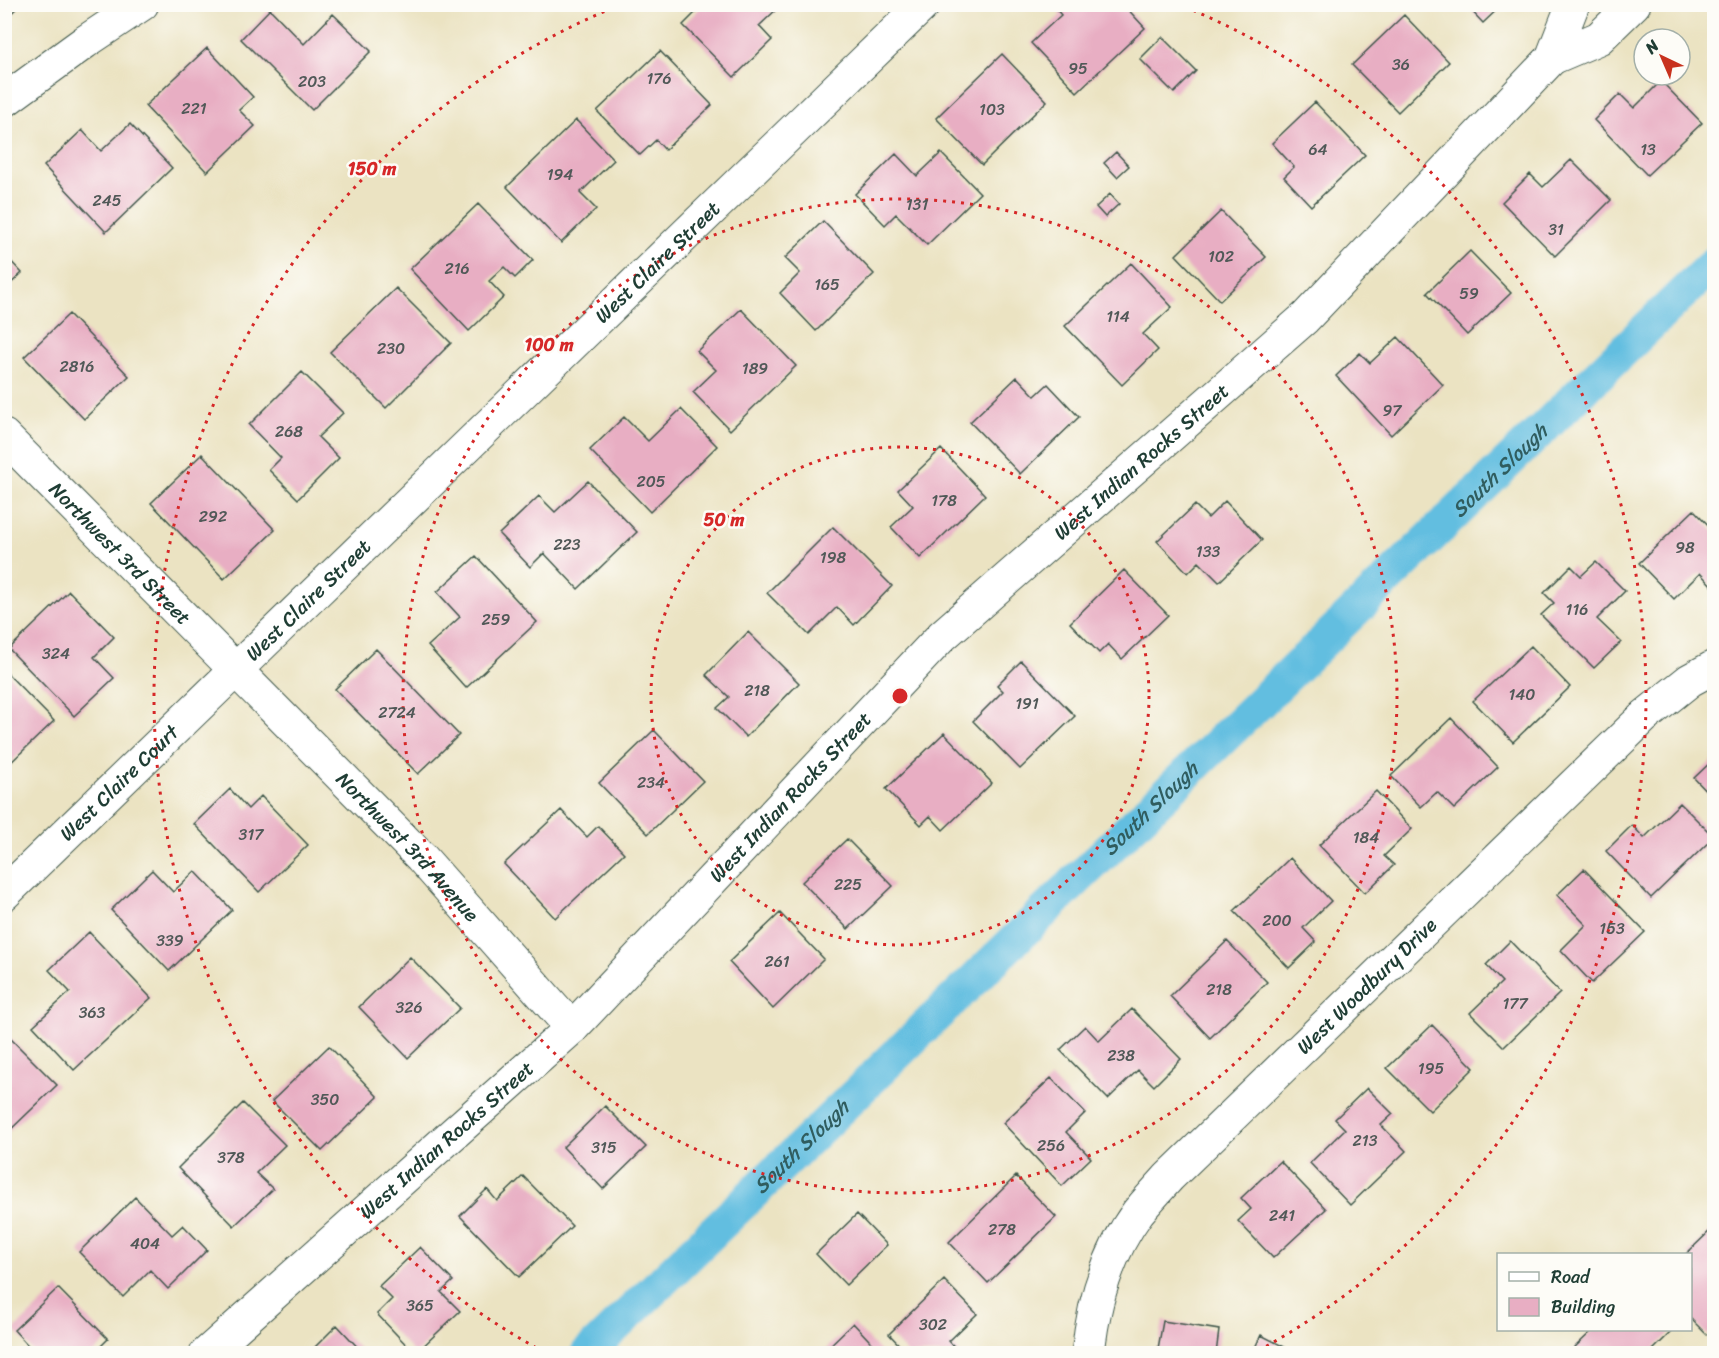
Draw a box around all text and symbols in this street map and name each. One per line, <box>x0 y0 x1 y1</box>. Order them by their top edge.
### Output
north arrow <box>1632 27 1692 87</box>
text: N <box>1637 32 1667 62</box>
house number: 36 <box>1392 50 1410 79</box>
house number: 95 <box>1068 54 1088 83</box>
house number: 176 <box>646 64 672 93</box>
house number: 203 <box>298 67 326 96</box>
house number: 221 <box>181 94 207 123</box>
house number: 103 <box>979 95 1005 124</box>
house number: 64 <box>1308 135 1328 164</box>
house number: 13 <box>1640 135 1656 164</box>
text: 150 m <box>348 153 396 185</box>
house number: 194 <box>547 160 573 189</box>
house number: 245 <box>92 186 122 215</box>
house number: 131 <box>906 190 928 219</box>
street label: West Claire Street <box>586 192 729 332</box>
house number: 31 <box>1548 215 1564 244</box>
house number: 102 <box>1208 242 1234 271</box>
house number: 216 <box>444 254 470 283</box>
house number: 165 <box>814 270 840 299</box>
house number: 59 <box>1459 279 1479 308</box>
house number: 114 <box>1106 302 1130 331</box>
text: 100 m <box>525 329 574 361</box>
house number: 230 <box>377 334 405 363</box>
house number: 2816 <box>60 352 94 381</box>
house number: 189 <box>742 354 768 383</box>
street label: West Indian Rocks Street <box>1045 374 1238 549</box>
house number: 97 <box>1383 396 1402 425</box>
water label: South Slough <box>1442 413 1558 527</box>
house number: 268 <box>275 417 303 446</box>
house number: 205 <box>636 467 666 496</box>
street label: Northwest 3rd Street <box>40 473 200 634</box>
house number: 178 <box>931 486 957 515</box>
house number: 292 <box>199 502 227 531</box>
text: 50 m <box>704 504 745 536</box>
street label: West Claire Street <box>237 530 379 670</box>
house number: 223 <box>553 530 581 559</box>
house number: 98 <box>1675 533 1695 562</box>
house number: 133 <box>1196 537 1220 566</box>
house number: 198 <box>820 543 847 572</box>
house number: 116 <box>1566 595 1588 624</box>
house number: 259 <box>482 605 511 634</box>
house number: 324 <box>42 639 70 668</box>
house number: 218 <box>744 676 770 705</box>
house number: 140 <box>1509 680 1535 709</box>
centre of rings <box>890 686 910 706</box>
house number: 191 <box>1015 689 1039 718</box>
house number: 2724 <box>378 698 416 727</box>
street label: West Indian Rocks Street <box>700 703 880 891</box>
street label: West Claire Court <box>51 715 188 850</box>
water label: South Slough <box>1093 751 1209 865</box>
street label: Northwest 3rd Avenue <box>328 763 489 930</box>
house number: 234 <box>637 768 665 797</box>
house number: 317 <box>239 820 264 849</box>
house number: 184 <box>1353 823 1379 852</box>
house number: 225 <box>834 870 862 899</box>
house number: 200 <box>1262 906 1292 935</box>
street label: West Woodbury Drive <box>1288 908 1445 1063</box>
house number: 153 <box>1599 914 1625 943</box>
house number: 339 <box>156 926 184 955</box>
house number: 261 <box>764 947 790 976</box>
house number: 218 <box>1206 975 1232 1004</box>
house number: 177 <box>1502 989 1528 1018</box>
house number: 326 <box>395 993 423 1022</box>
house number: 363 <box>79 998 106 1027</box>
house number: 238 <box>1107 1041 1135 1070</box>
street label: West Indian Rocks Street <box>351 1052 542 1228</box>
house number: 195 <box>1418 1054 1444 1083</box>
house number: 350 <box>311 1085 339 1114</box>
water label: South Slough <box>744 1089 860 1203</box>
house number: 213 <box>1353 1126 1378 1155</box>
house number: 256 <box>1037 1131 1065 1160</box>
house number: 315 <box>591 1133 617 1162</box>
house number: 378 <box>217 1143 245 1172</box>
house number: 241 <box>1269 1201 1295 1230</box>
house number: 278 <box>988 1215 1016 1244</box>
house number: 404 <box>130 1229 160 1258</box>
legend <box>1497 1253 1692 1331</box>
text: Road <box>1551 1261 1591 1293</box>
house number: 365 <box>406 1291 434 1320</box>
text: Building <box>1551 1291 1615 1323</box>
house number: 302 <box>919 1310 947 1339</box>

